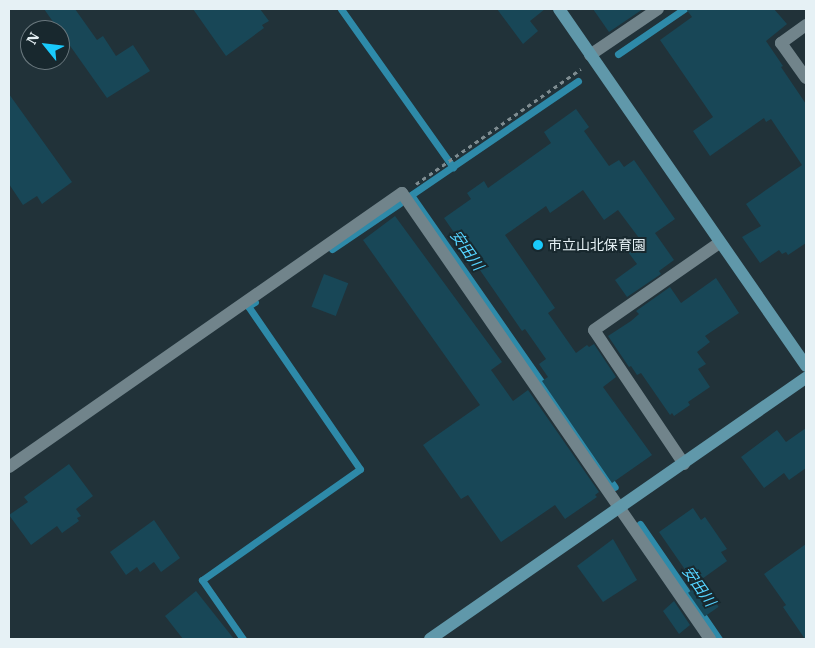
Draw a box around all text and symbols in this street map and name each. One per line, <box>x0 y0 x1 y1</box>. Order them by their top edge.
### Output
north arrow <box>20 20 70 70</box>
text: N <box>22 29 43 47</box>
water label: 安田川 <box>447 226 487 274</box>
place label: 市立山北保育園 <box>548 237 646 253</box>
marker: 市立山北保育園 <box>532 239 544 251</box>
water label: 安田川 <box>679 562 719 610</box>

